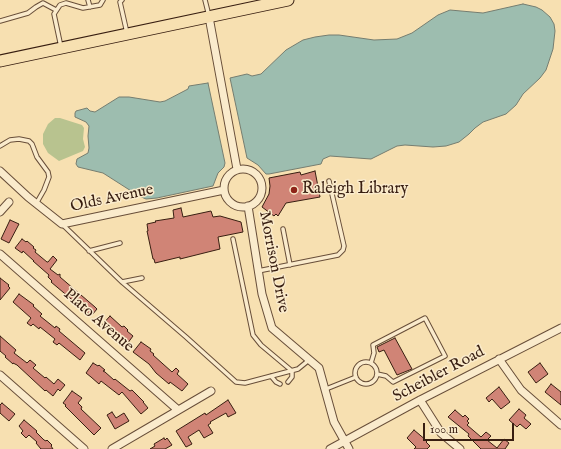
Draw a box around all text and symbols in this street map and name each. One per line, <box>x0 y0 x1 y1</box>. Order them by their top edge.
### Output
place label: Raleigh Library <box>302 180 408 200</box>
street label: Olds Avenue <box>69 181 155 217</box>
marker: Raleigh Library <box>289 185 299 195</box>
street label: Morrison Drive <box>254 210 292 314</box>
street label: Plato Avenue <box>59 285 137 357</box>
street label: Scheibler Road <box>390 343 488 407</box>
scale bar <box>425 415 516 441</box>
text: 100 m <box>430 422 458 437</box>

